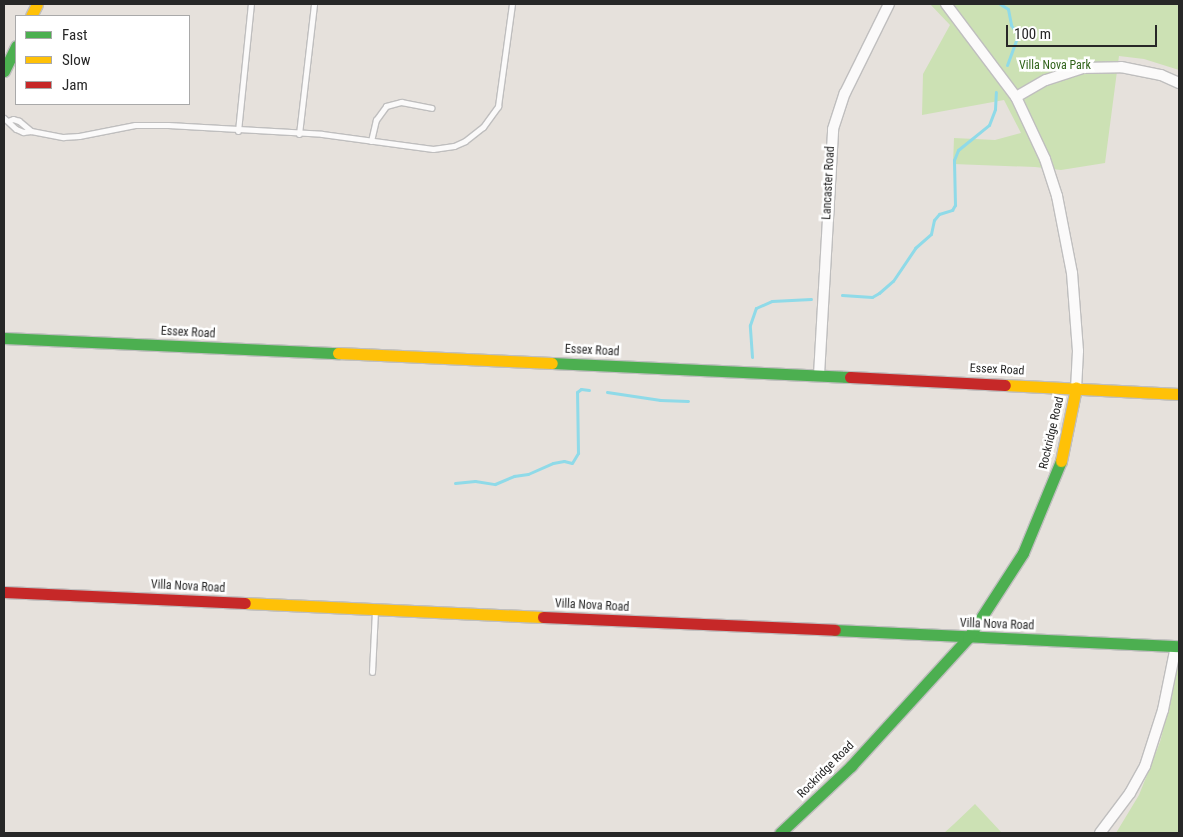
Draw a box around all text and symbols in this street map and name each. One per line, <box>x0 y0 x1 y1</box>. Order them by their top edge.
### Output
legend <box>15 15 190 105</box>
scale bar <box>1008 15 1159 47</box>
text: 100 m <box>1014 25 1051 43</box>
text: Fast <box>62 26 87 44</box>
text: Slow <box>62 51 91 69</box>
park label: Villa Nova Park <box>1019 59 1091 73</box>
text: Jam <box>62 76 88 94</box>
street label: Lancaster Road <box>820 146 838 220</box>
street label: Essex Road <box>160 324 216 342</box>
street label: Essex Road <box>564 342 620 360</box>
street label: Essex Road <box>969 361 1025 379</box>
street label: Rockridge Road <box>1037 395 1067 471</box>
street label: Villa Nova Road <box>150 578 226 596</box>
street label: Villa Nova Road <box>554 597 630 615</box>
street label: Villa Nova Road <box>960 617 1034 633</box>
street label: Rockridge Road <box>795 739 857 801</box>

